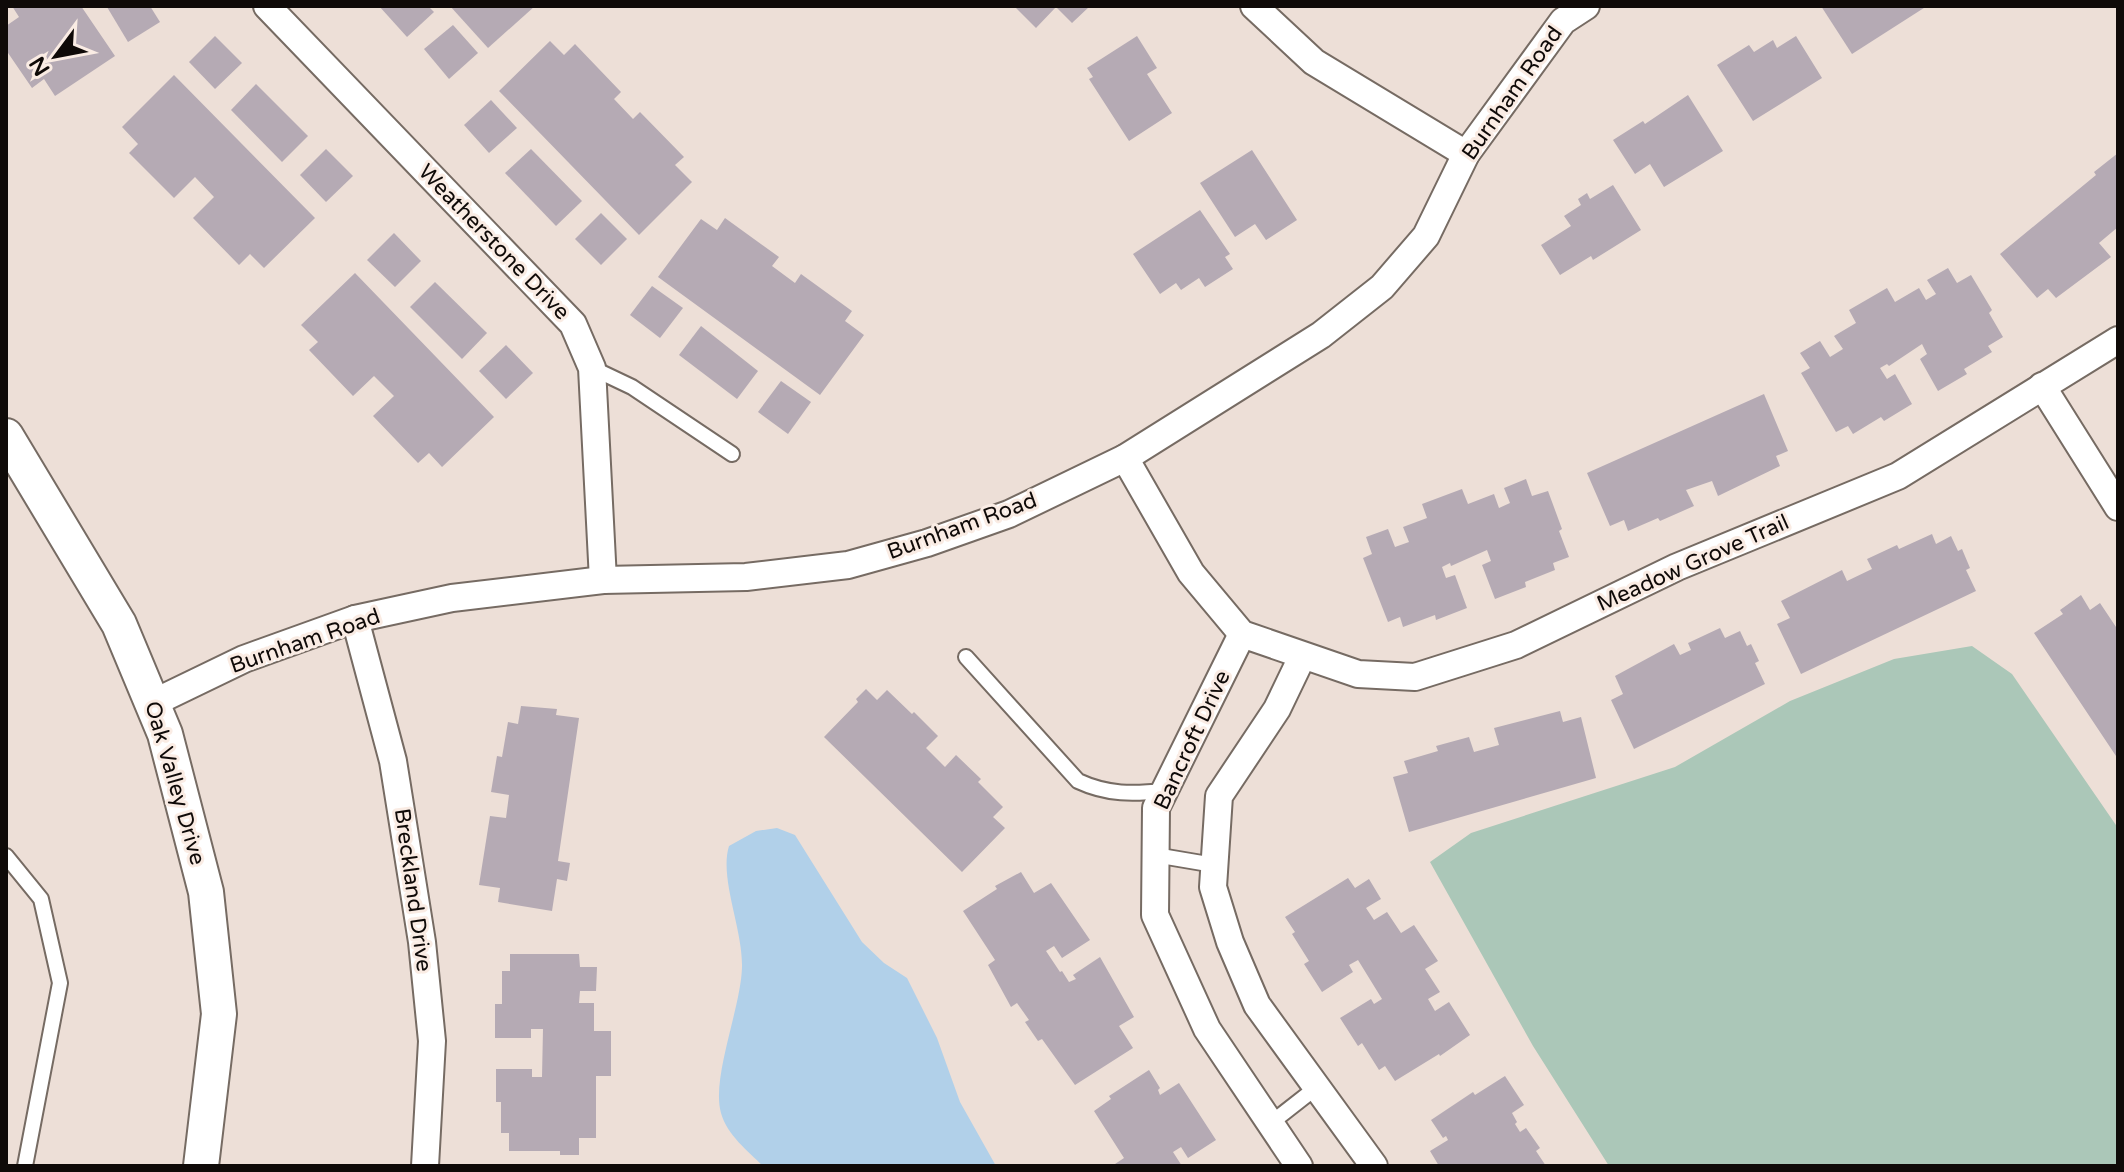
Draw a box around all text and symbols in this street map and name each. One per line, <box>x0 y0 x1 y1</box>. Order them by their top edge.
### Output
north arrow <box>16 16 96 96</box>
street label: Burnham Road <box>1456 21 1568 165</box>
text: N <box>24 52 56 80</box>
street label: Weatherstone Drive <box>413 159 575 325</box>
street label: Burnham Road <box>884 487 1040 565</box>
street label: Meadow Grove Trail <box>1593 509 1793 617</box>
street label: Burnham Road <box>226 603 384 679</box>
street label: Bancroft Drive <box>1148 666 1236 814</box>
street label: Oak Valley Drive <box>139 698 211 868</box>
street label: Breckland Drive <box>389 807 437 973</box>

